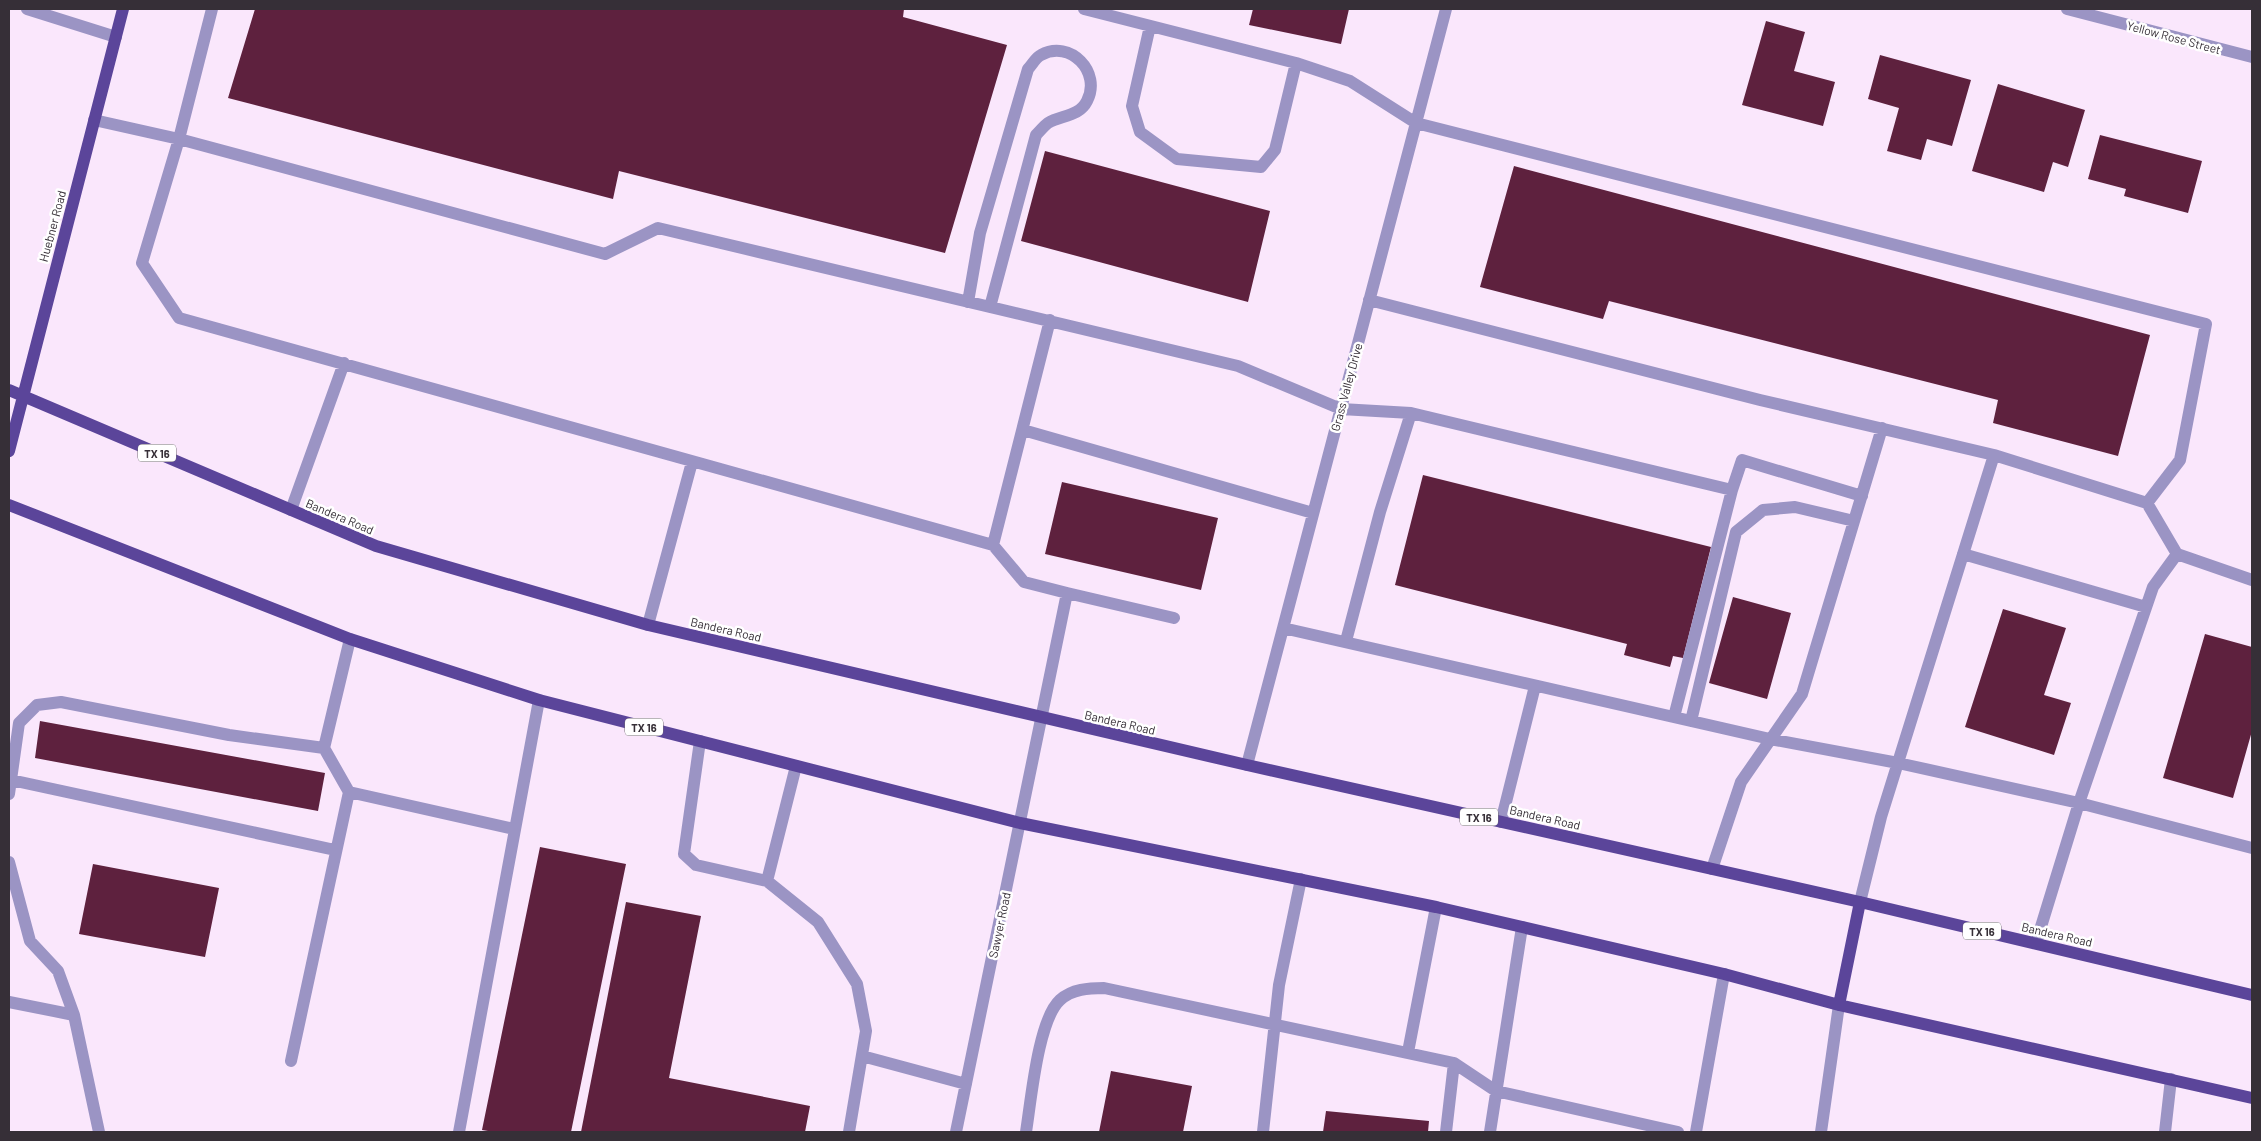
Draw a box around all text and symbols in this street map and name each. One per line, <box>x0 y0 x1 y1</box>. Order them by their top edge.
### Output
street label: Yellow Rose Street <box>2126 18 2222 56</box>
street label: Huebner Road <box>36 189 68 263</box>
street label: Grass Valley Drive <box>1328 341 1364 433</box>
road number: TX 16 <box>138 444 176 462</box>
street label: Bandera Road <box>304 495 376 537</box>
street label: Bandera Road <box>689 614 763 644</box>
street label: Bandera Road <box>1083 707 1157 737</box>
road number: TX 16 <box>625 719 663 736</box>
street label: Bandera Road <box>1508 802 1582 832</box>
road number: TX 16 <box>1460 809 1498 826</box>
street label: Sawyer Road <box>985 891 1013 959</box>
street label: Bandera Road <box>2020 919 2094 949</box>
road number: TX 16 <box>1963 922 2001 939</box>

